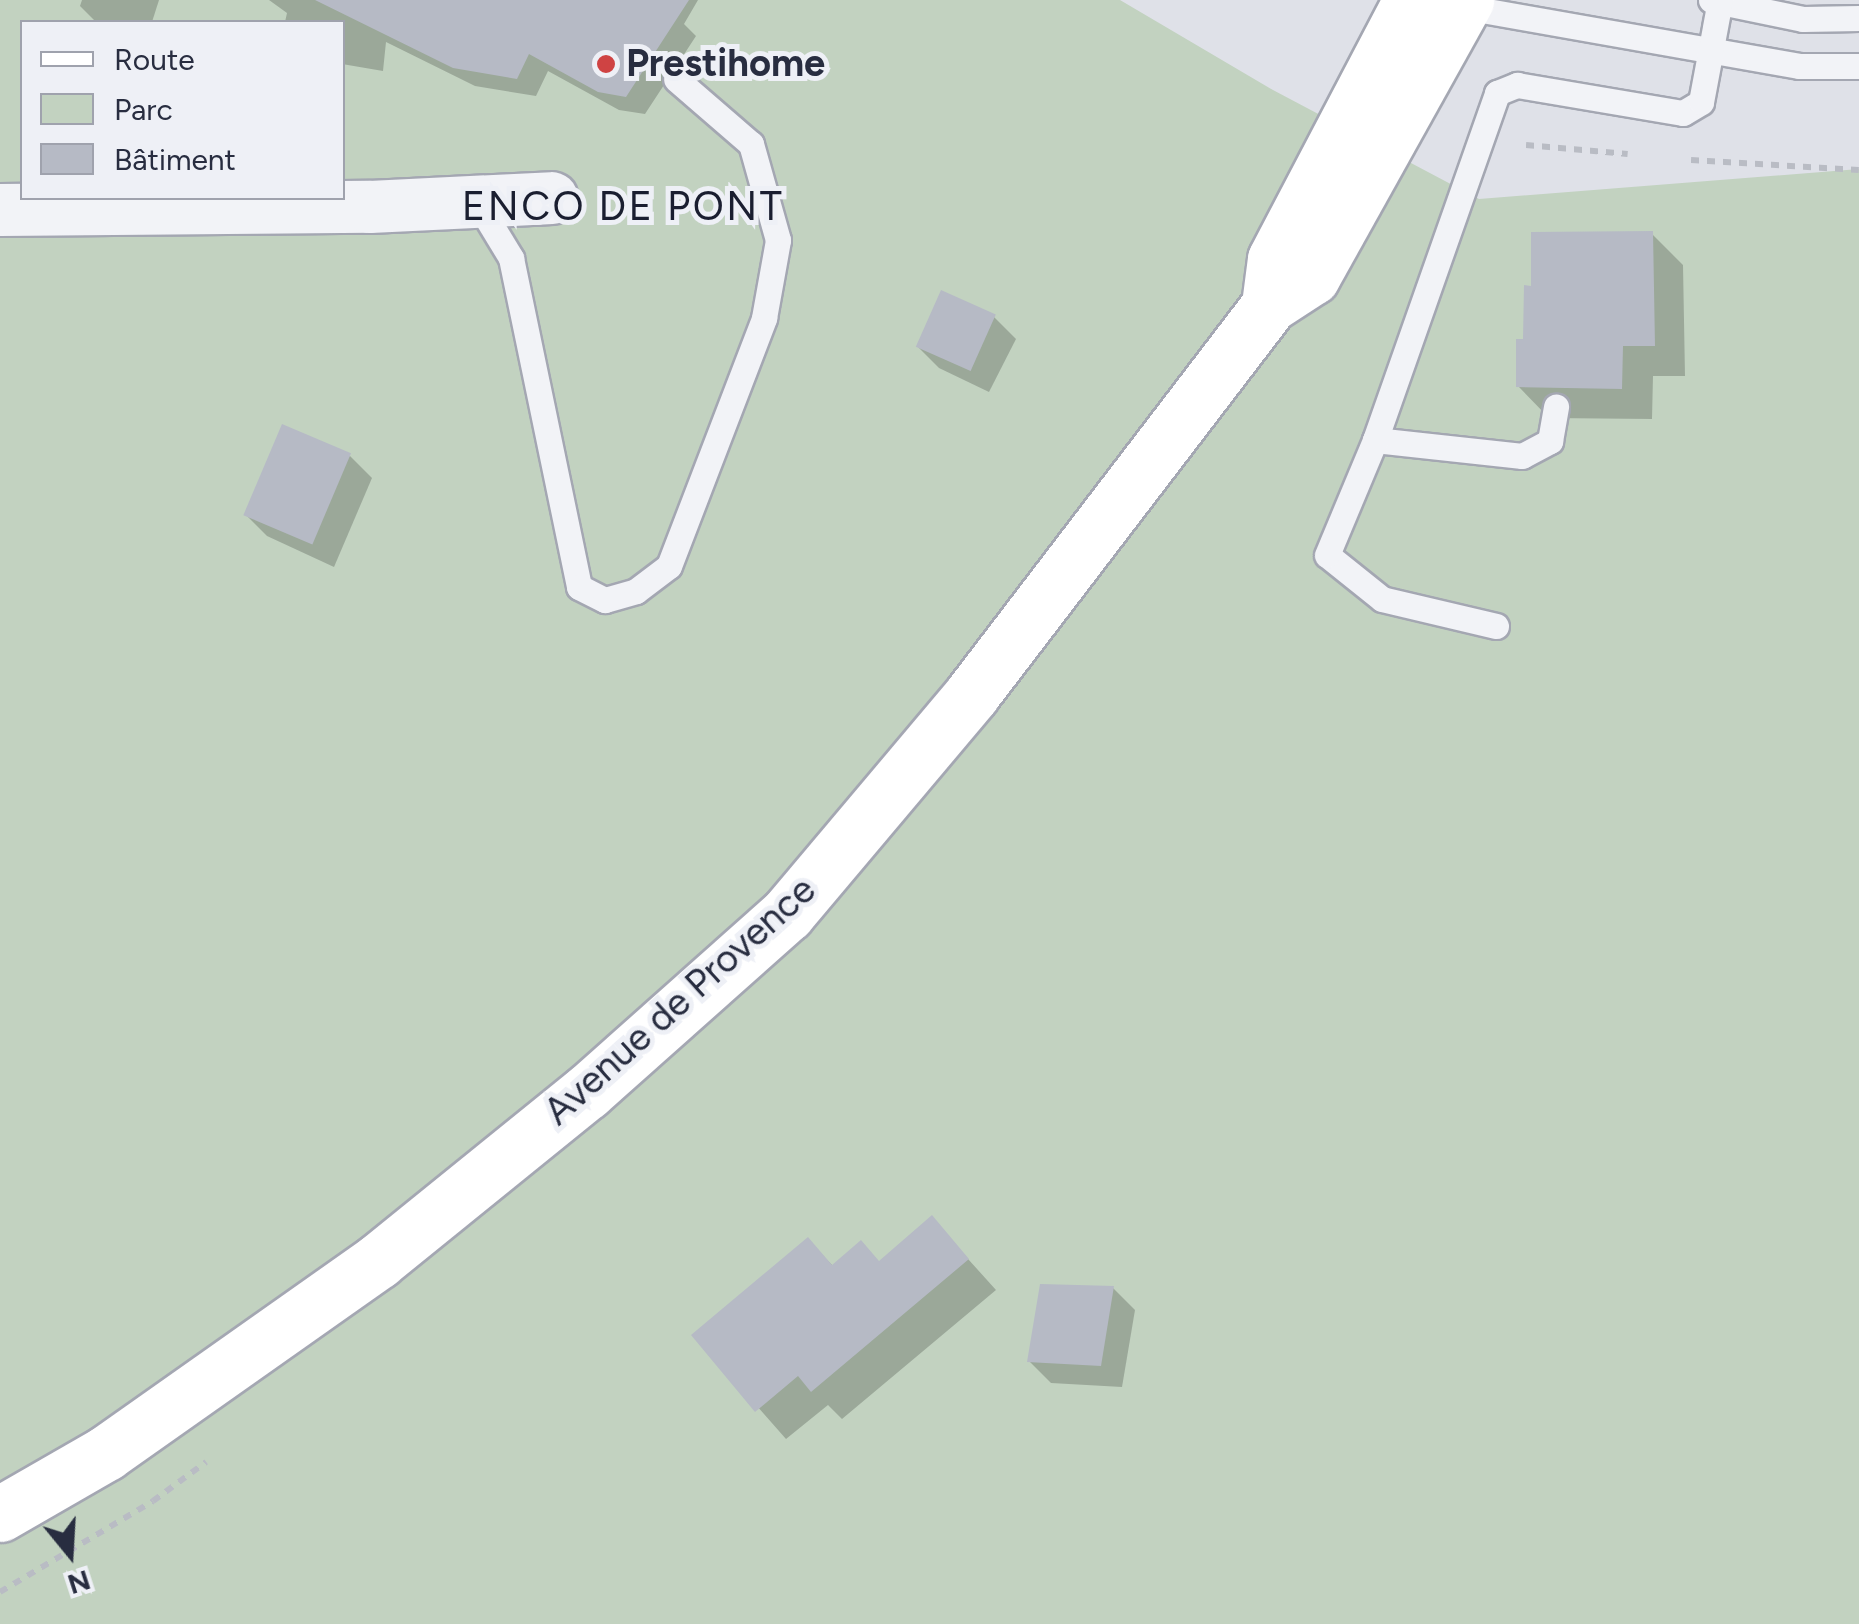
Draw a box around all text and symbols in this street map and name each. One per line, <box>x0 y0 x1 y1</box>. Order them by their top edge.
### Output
legend <box>20 20 345 200</box>
text: Route <box>114 41 195 78</box>
place label: Prestihome <box>626 41 825 87</box>
marker: Prestihome <box>595 53 617 75</box>
text: Parc <box>114 91 173 128</box>
text: Bâtiment <box>114 141 236 178</box>
district label: ENCO DE PONT <box>462 182 784 230</box>
street label: Avenue de Provence <box>535 867 825 1135</box>
north arrow <box>20 1504 120 1604</box>
text: N <box>64 1563 95 1602</box>

